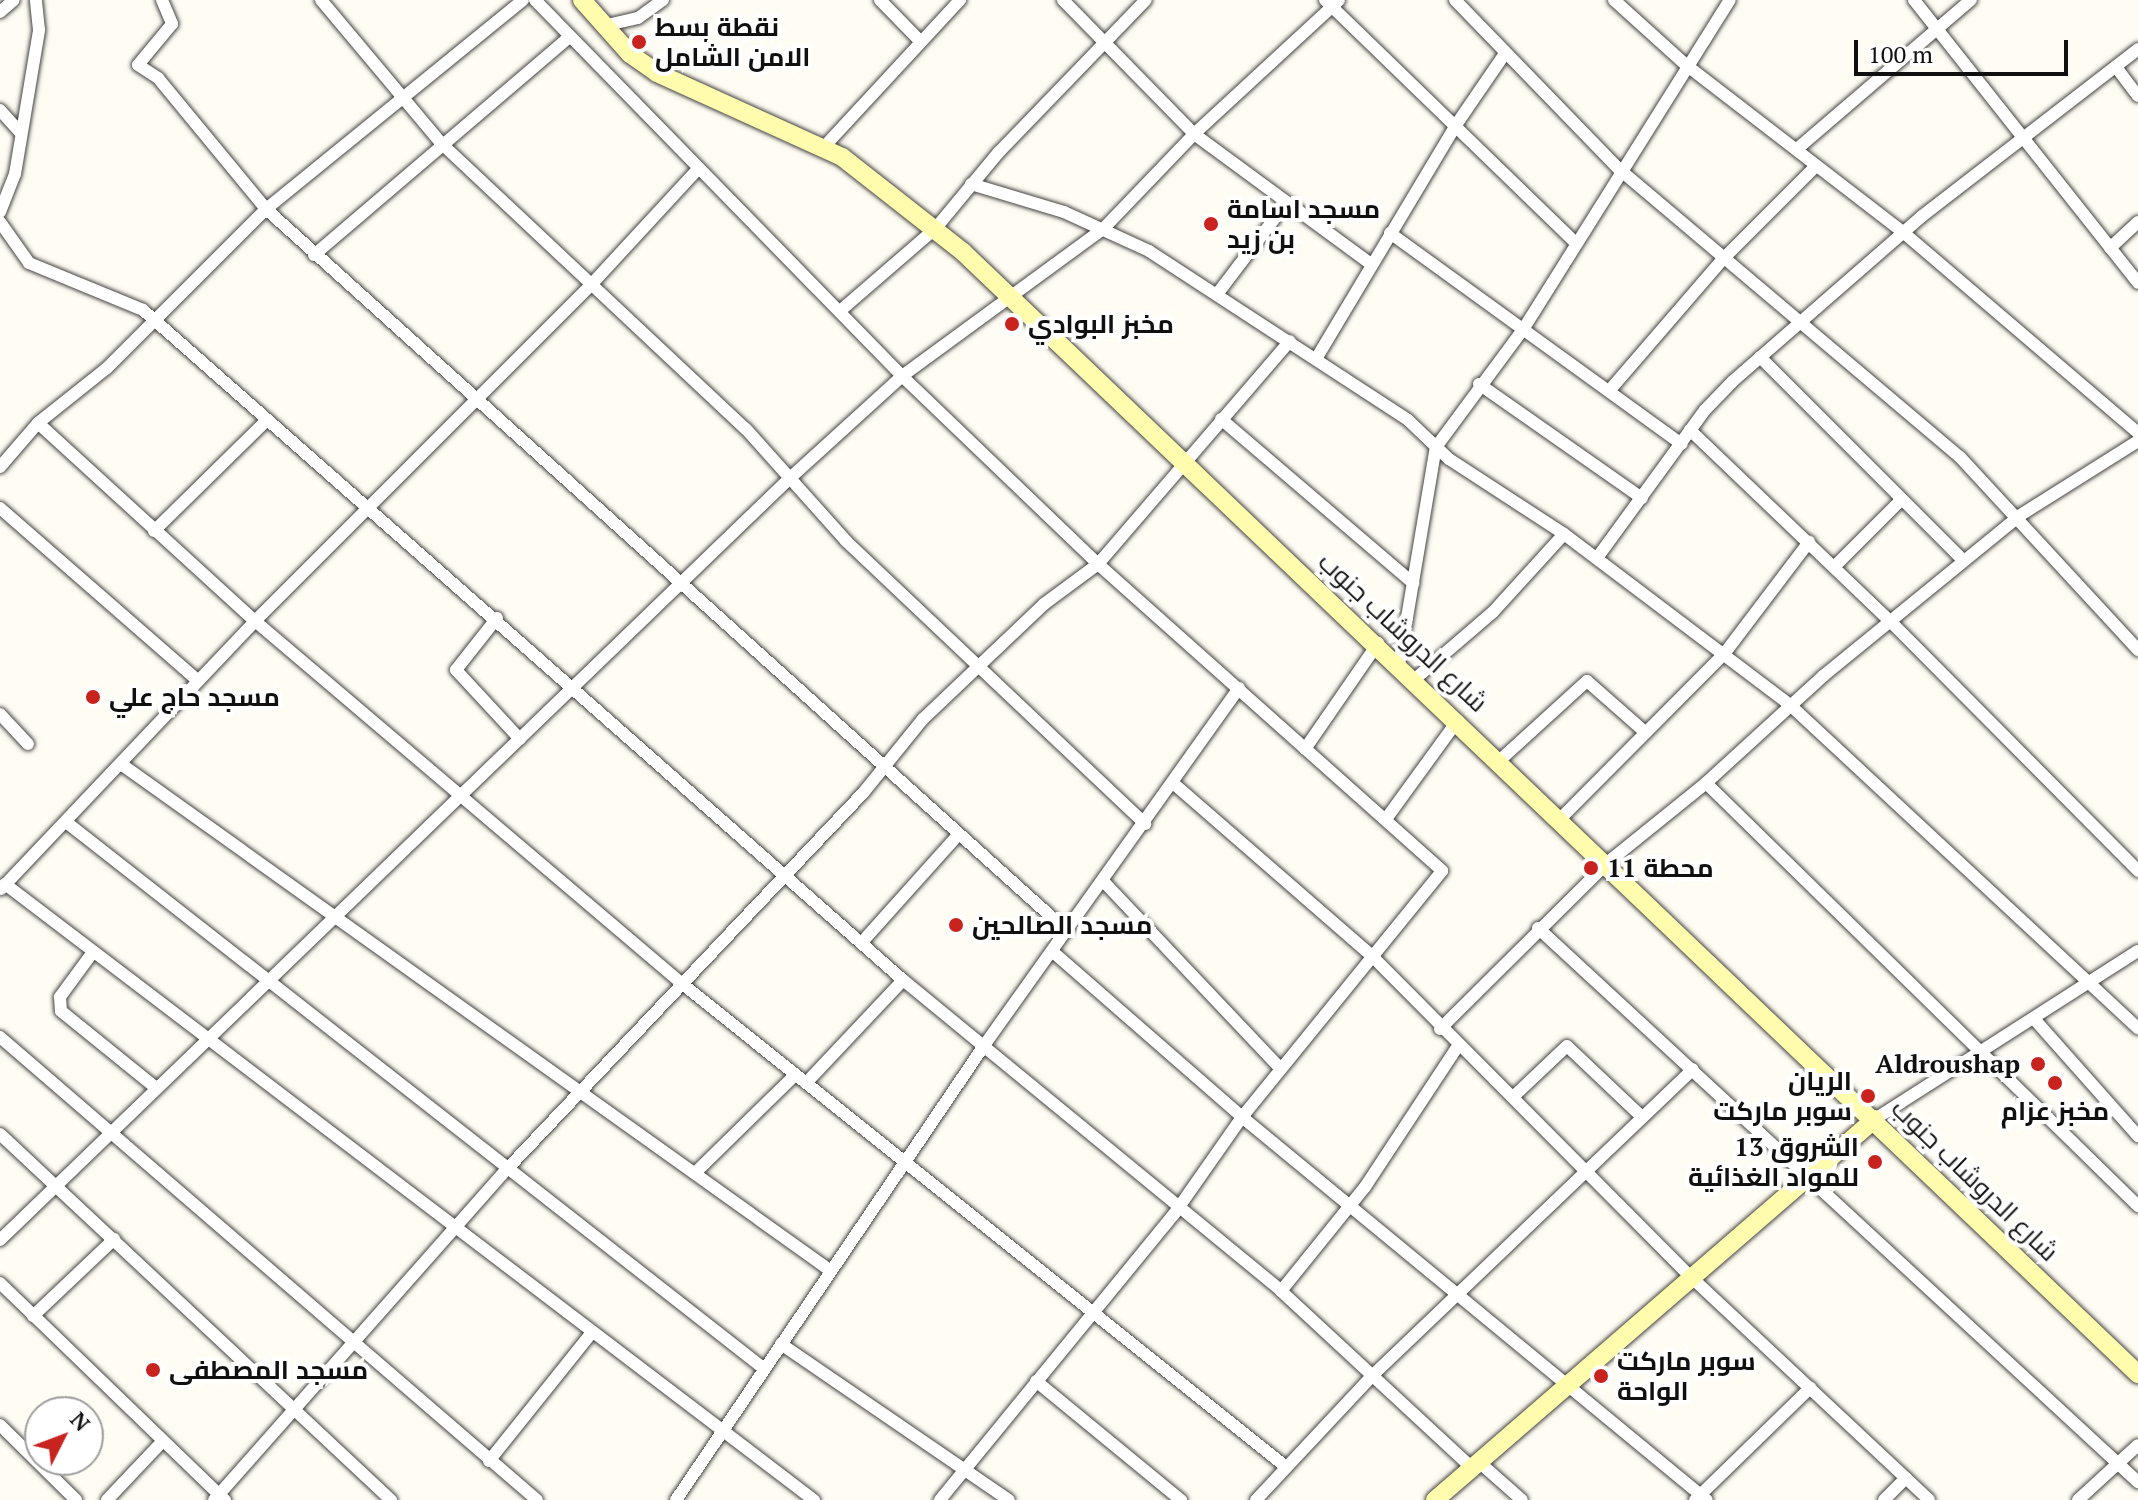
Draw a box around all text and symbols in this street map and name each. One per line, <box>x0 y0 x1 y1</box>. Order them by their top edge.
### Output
place label: نقطة بسط الامن الشامل <box>655 11 810 72</box>
scale bar <box>1858 24 2072 74</box>
marker: نقطة بسط الامن الشامل <box>630 33 648 51</box>
text: 100 m <box>1868 38 1933 70</box>
place label: مسجد اسامة بن زيد <box>1227 193 1380 254</box>
marker: مسجد اسامة بن زيد <box>1202 215 1220 233</box>
place label: مخبز البوادي <box>1028 308 1174 340</box>
marker: مخبز البوادي <box>1003 315 1021 333</box>
street label: شارع الدروشاب جنوب <box>1312 546 1494 718</box>
place label: مسجد حاج علي <box>109 681 280 713</box>
marker: مسجد حاج علي <box>84 688 102 706</box>
place label: محطة 11 <box>1607 852 1714 884</box>
marker: محطة 11 <box>1582 859 1600 877</box>
place label: مسجد الصالحين <box>972 909 1152 941</box>
marker: مسجد الصالحين <box>947 916 965 934</box>
place label: Aldroushap <box>1875 1048 2020 1080</box>
marker: Aldroushap <box>2027 1053 2049 1075</box>
place label: الريان سوبر ماركت <box>1713 1065 1852 1126</box>
marker: مخبز عزام <box>2046 1074 2064 1092</box>
marker: الريان سوبر ماركت <box>1859 1087 1877 1105</box>
street label: شارع الدروشاب جنوب <box>1885 1093 2065 1267</box>
place label: مخبز عزام <box>2001 1095 2109 1127</box>
place label: الشروق 13 للمواد الغذائية <box>1688 1131 1859 1192</box>
marker: الشروق 13 للمواد الغذائية <box>1866 1153 1884 1171</box>
place label: سوبر ماركت الواحة <box>1617 1345 1756 1406</box>
place label: مسجد المصطفى <box>169 1354 368 1386</box>
marker: مسجد المصطفى <box>144 1361 162 1379</box>
marker: سوبر ماركت الواحة <box>1592 1367 1610 1385</box>
north arrow <box>24 1396 104 1476</box>
text: N <box>64 1405 97 1437</box>

